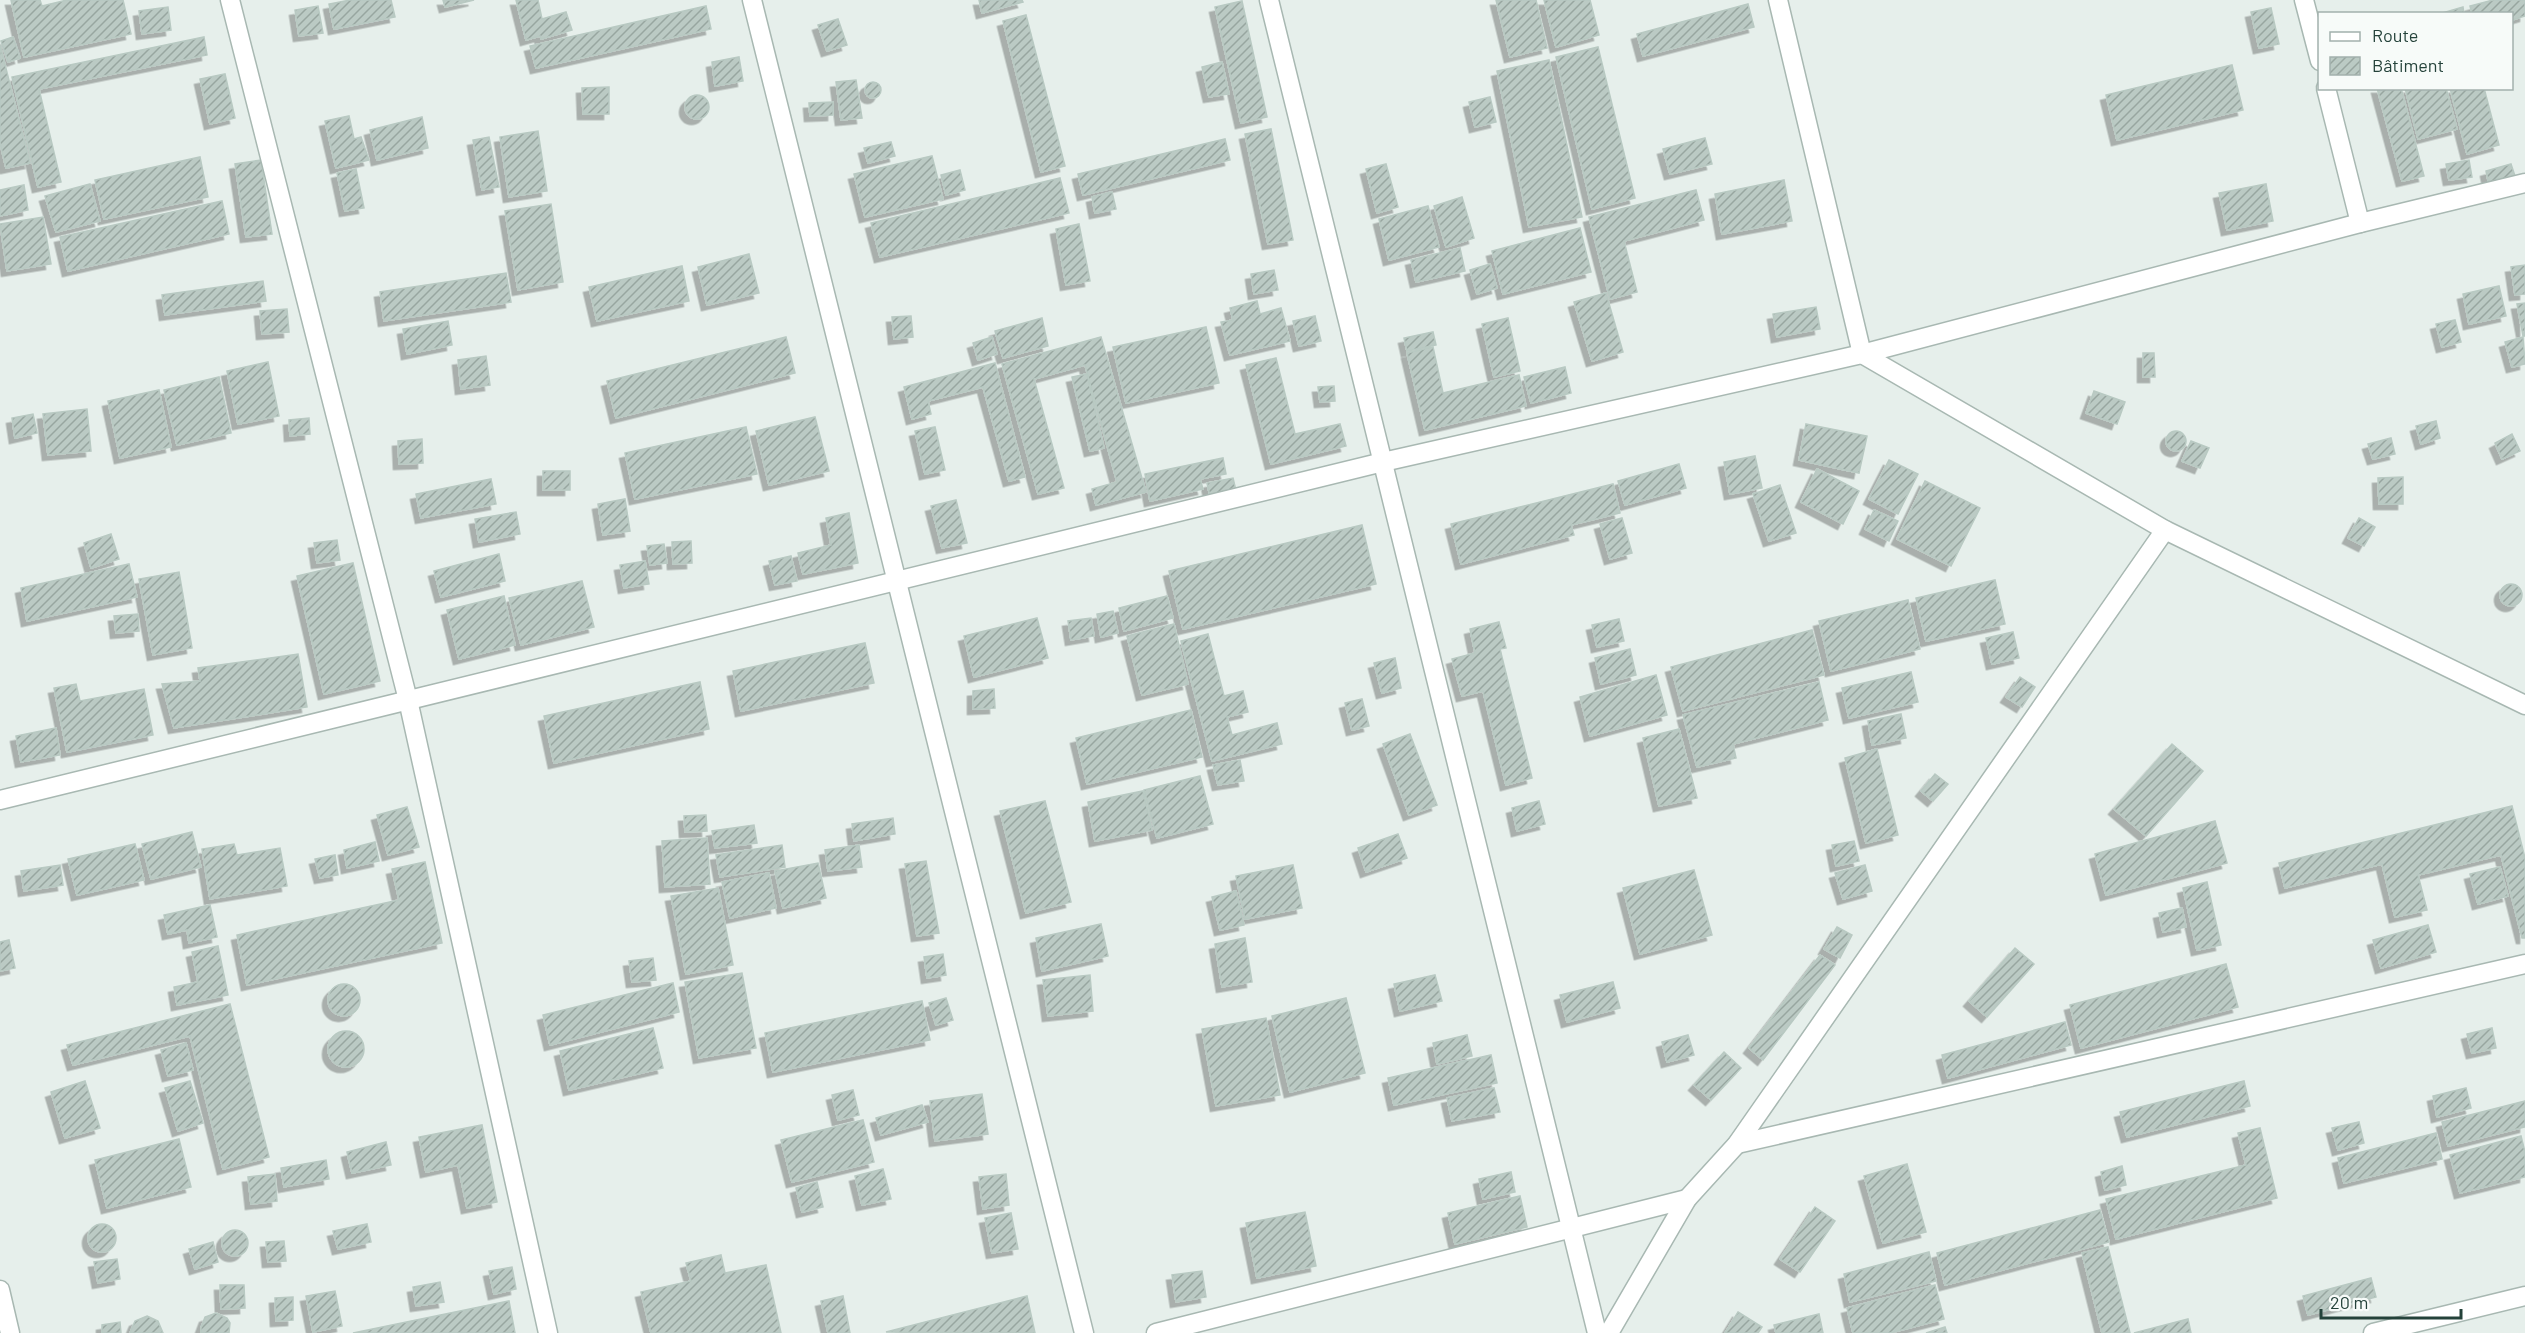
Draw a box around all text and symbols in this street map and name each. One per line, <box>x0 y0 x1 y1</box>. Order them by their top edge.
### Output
legend <box>2318 12 2513 90</box>
text: Route <box>2372 24 2418 46</box>
text: Bâtiment <box>2372 54 2444 76</box>
scale bar <box>2321 1282 2460 1320</box>
text: 20 m <box>2330 1291 2368 1313</box>

